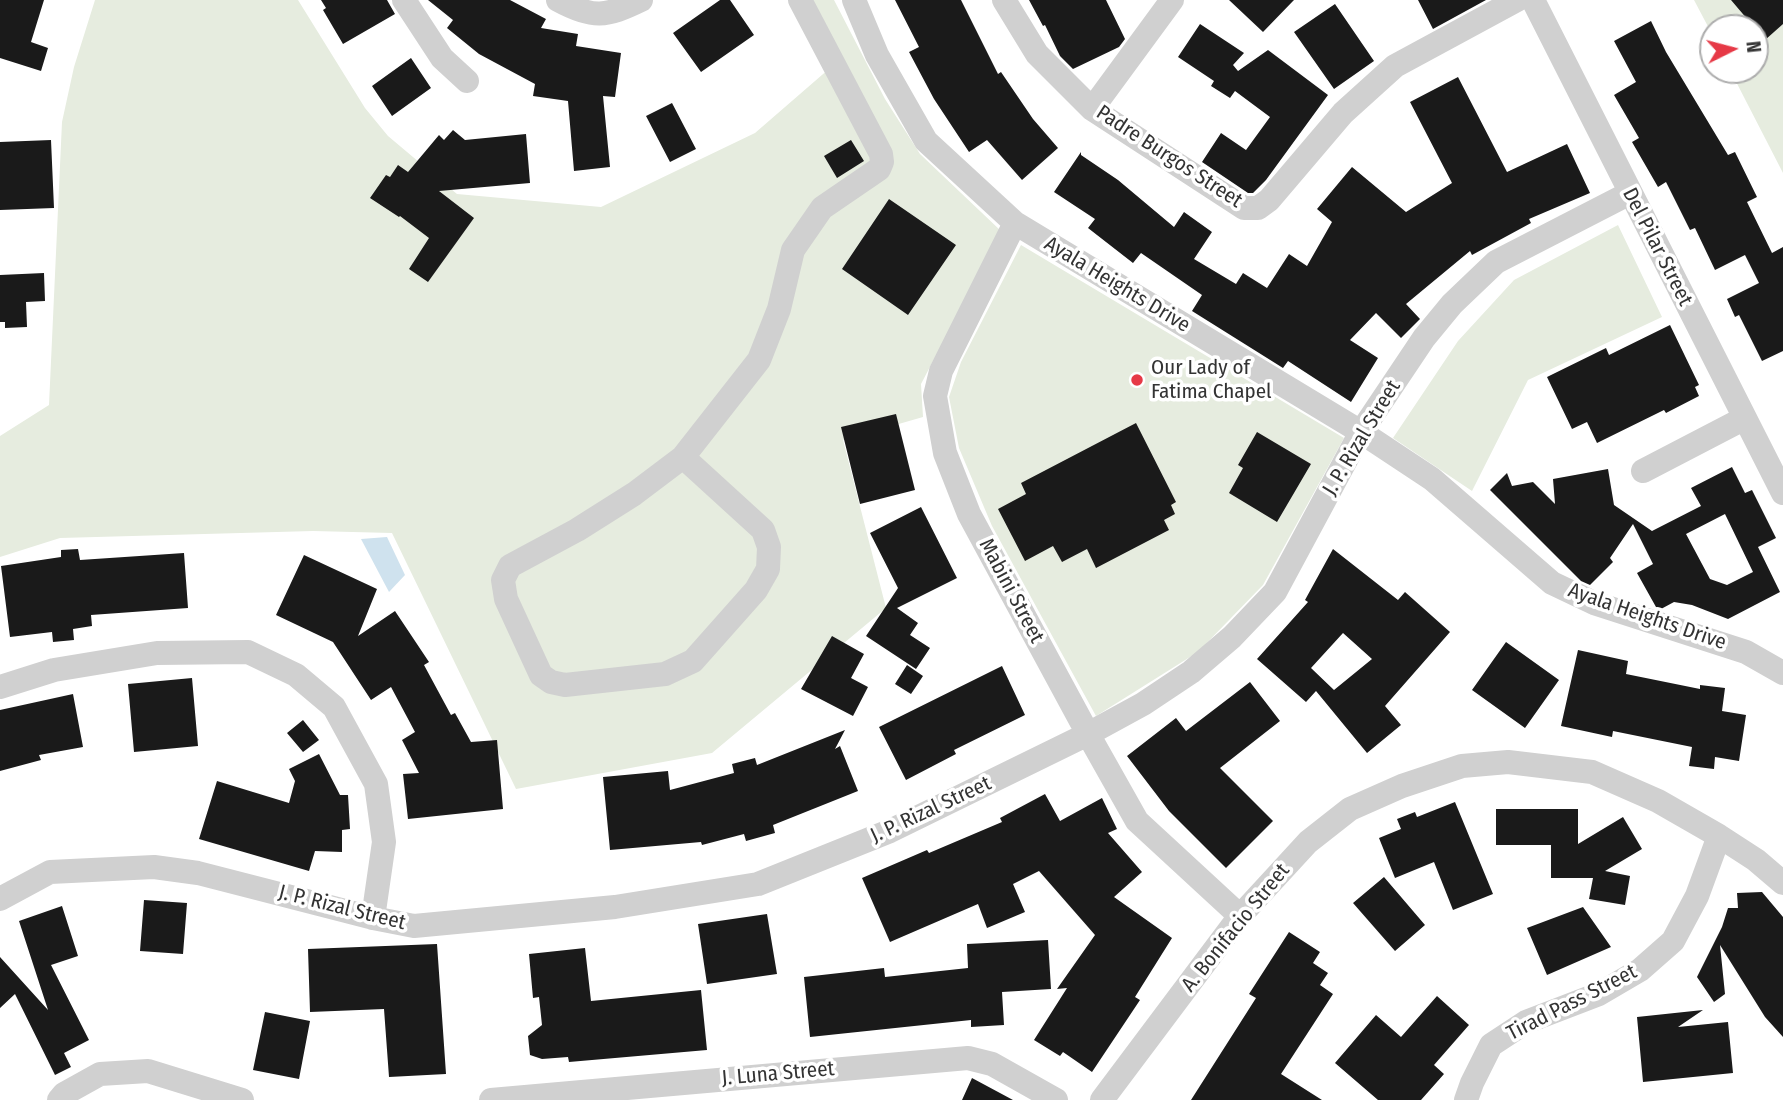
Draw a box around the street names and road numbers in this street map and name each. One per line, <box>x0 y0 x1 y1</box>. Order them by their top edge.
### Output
street label: Padre Burgos Street <box>1091 100 1247 214</box>
street label: Del Pilar Street <box>1616 184 1698 310</box>
street label: Ayala Heights Drive <box>1040 232 1194 338</box>
street label: J. P. Rizal Street <box>1318 376 1406 500</box>
street label: Mabini Street <box>973 534 1049 648</box>
street label: Ayala Heights Drive <box>1565 578 1729 656</box>
street label: J. P. Rizal Street <box>867 771 995 849</box>
street label: A. Bonifacio Street <box>1177 859 1295 997</box>
street label: J. P. Rizal Street <box>276 880 408 936</box>
street label: Tirad Pass Street <box>1503 959 1641 1047</box>
street label: J. Luna Street <box>721 1057 835 1091</box>

